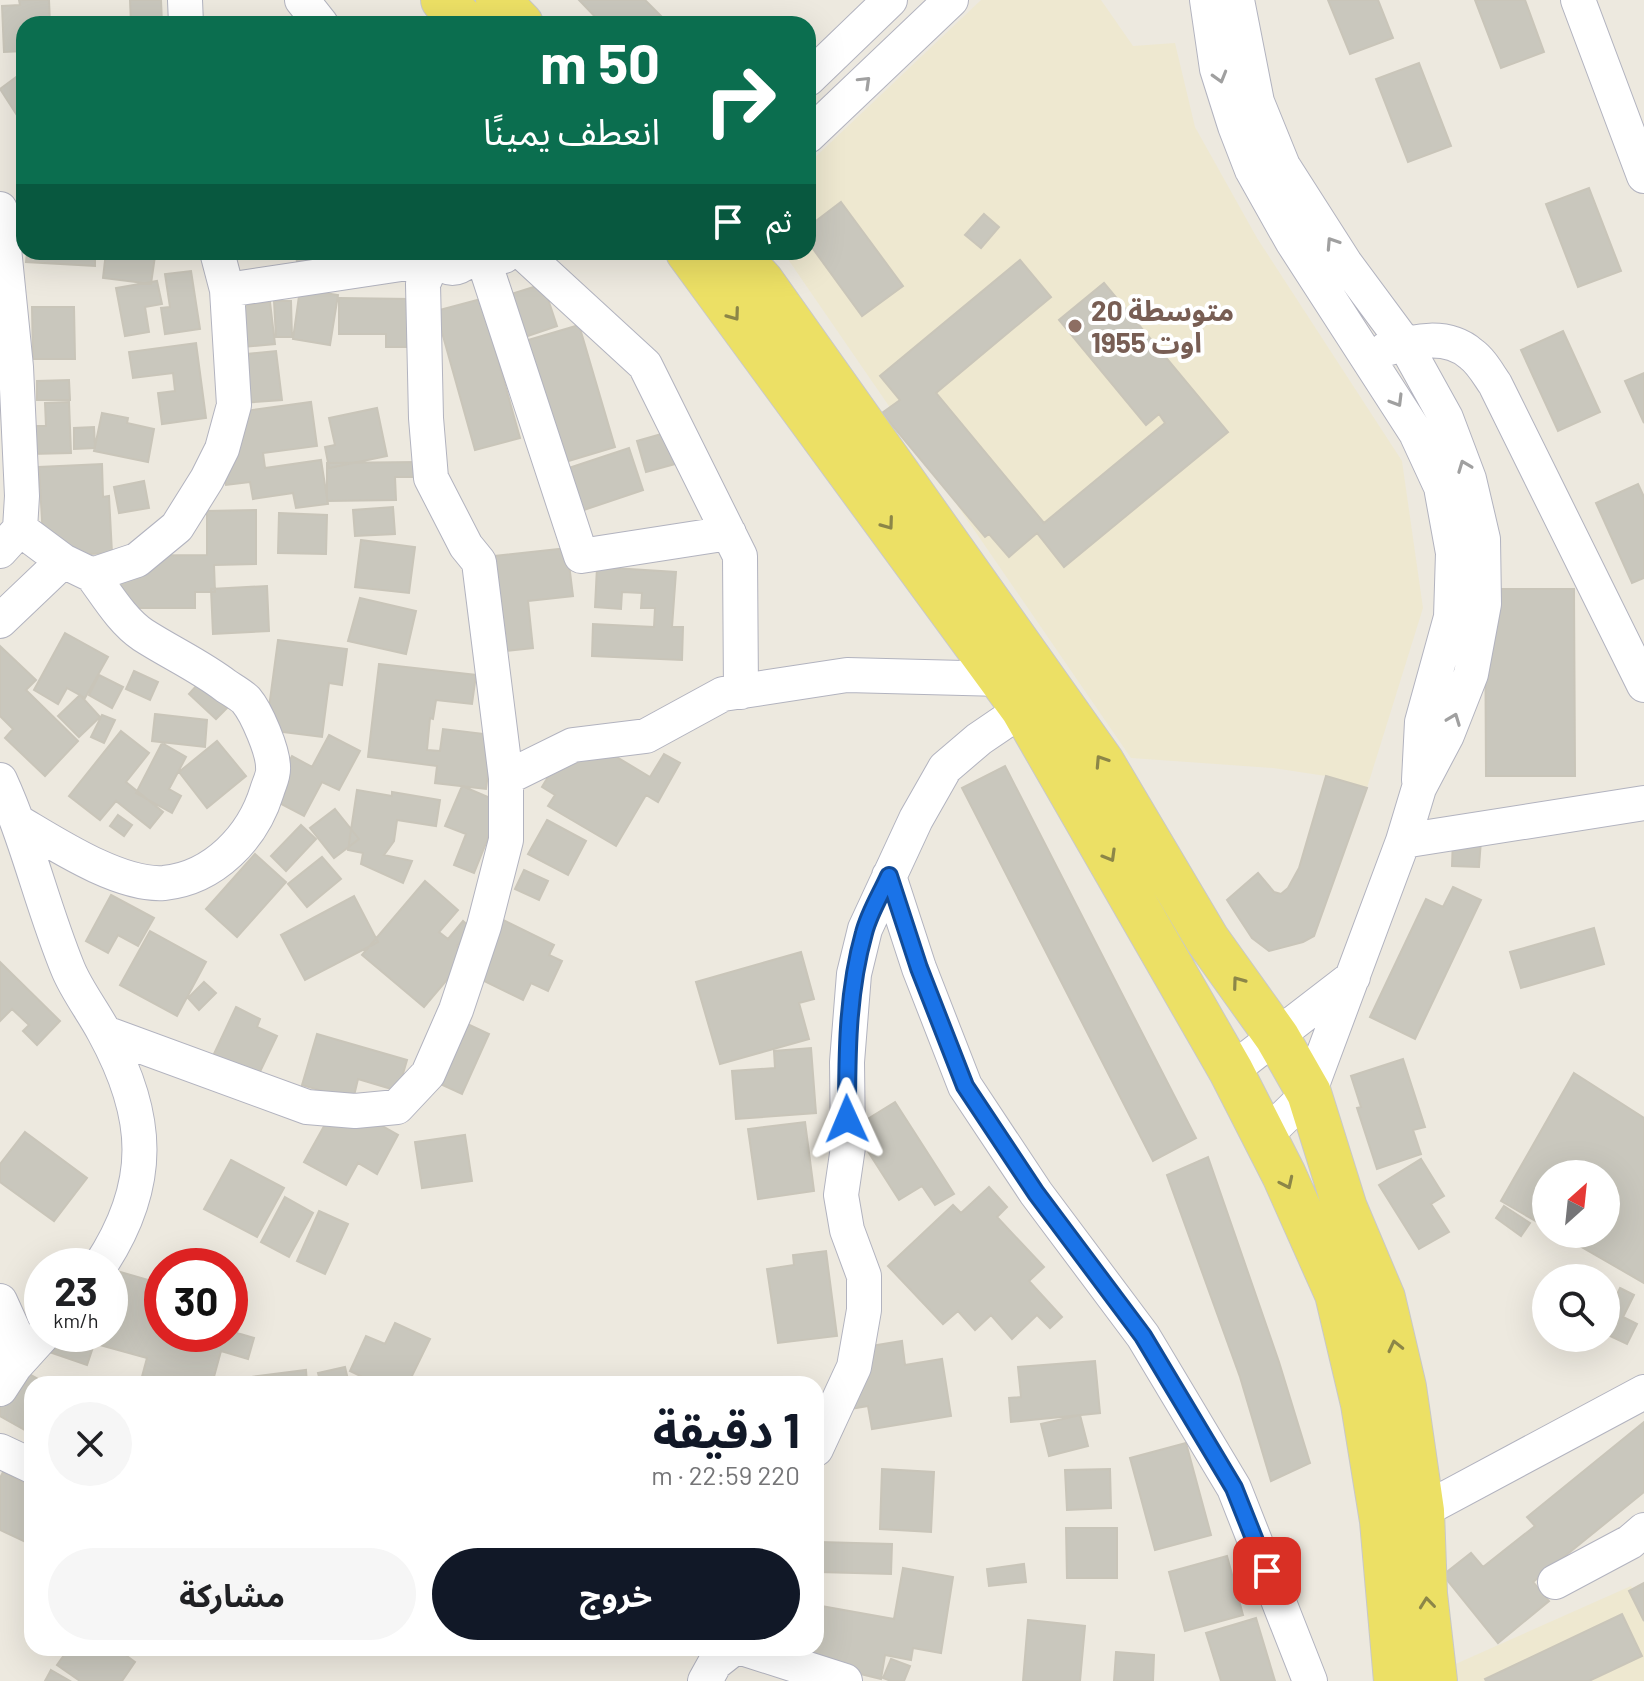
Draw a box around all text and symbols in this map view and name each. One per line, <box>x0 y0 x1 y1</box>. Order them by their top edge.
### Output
text: 50 m <box>540 28 660 95</box>
icon: right <box>688 48 792 152</box>
one-way arrow <box>1211 69 1227 83</box>
one-way arrow <box>856 77 870 91</box>
text: انعطف يمينًا <box>483 109 660 152</box>
icon: arrive <box>706 200 750 244</box>
text: ثم <box>766 202 792 238</box>
one-way arrow <box>1327 237 1342 252</box>
place label: متوسطة 20 اوت 1955 <box>1091 293 1234 359</box>
one-way arrow <box>724 306 739 321</box>
marker: متوسطة 20 اوت 1955 <box>1066 317 1084 335</box>
one-way arrow <box>1387 392 1403 407</box>
one-way arrow <box>1457 460 1474 474</box>
one-way arrow <box>878 515 893 530</box>
one-way arrow <box>1444 713 1461 727</box>
one-way arrow <box>1095 755 1110 770</box>
one-way arrow <box>1100 848 1116 862</box>
one-way arrow <box>1233 976 1248 990</box>
position arrow <box>805 1077 889 1161</box>
north arrow <box>1532 1160 1620 1248</box>
map controls <box>1532 1160 1620 1352</box>
one-way arrow <box>1277 1175 1293 1190</box>
speed limit sign: 30 <box>144 1248 248 1352</box>
button: search <box>1532 1264 1620 1352</box>
text: 23 <box>54 1266 98 1314</box>
text: km/h <box>53 1308 99 1332</box>
one-way arrow <box>1387 1340 1404 1353</box>
text: 1 دقيقة <box>653 1400 800 1458</box>
button: close <box>48 1402 132 1486</box>
text: 220 m · 22:59 <box>651 1459 800 1490</box>
pin <box>1233 1537 1301 1605</box>
button: مشاركة <box>48 1548 416 1640</box>
button: خروج <box>432 1548 800 1640</box>
icon: arrive <box>1245 1549 1289 1593</box>
one-way arrow <box>1418 1597 1435 1610</box>

